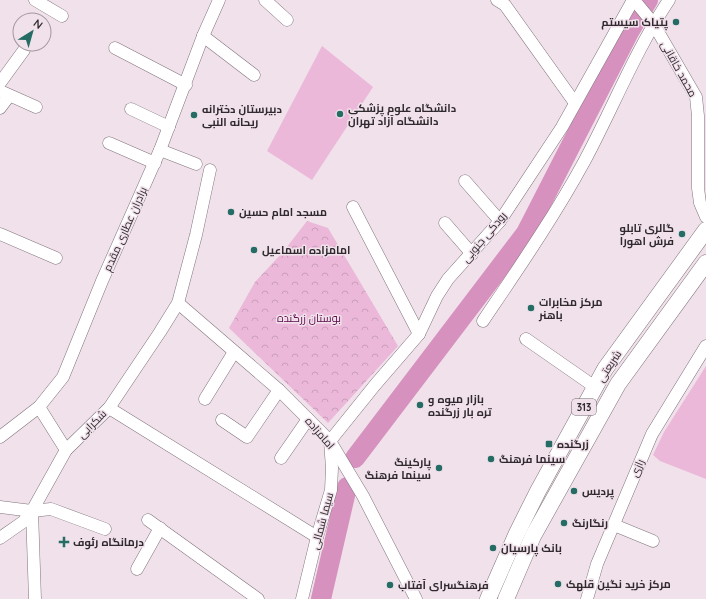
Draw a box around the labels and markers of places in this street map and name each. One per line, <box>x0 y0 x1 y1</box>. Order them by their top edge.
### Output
place label: پتیاک سیستم <box>601 15 668 31</box>
marker: پتیاک سیستم <box>671 17 681 27</box>
place label: دانشگاه علوم پزشکی دانشگاه آزاد تهران <box>348 101 456 129</box>
place label: دبیرستان دخترانه ریحانه النبی <box>202 102 282 129</box>
marker: دانشگاه علوم پزشکی دانشگاه آزاد تهران <box>335 109 345 119</box>
marker: دبیرستان دخترانه ریحانه النبی <box>189 110 199 120</box>
place label: مسجد امام حسین <box>239 205 327 220</box>
marker: مسجد امام حسین <box>226 207 236 217</box>
place label: گالری تابلو فرش اهورا <box>619 221 674 249</box>
marker: گالری تابلو فرش اهورا <box>677 229 687 239</box>
place label: امامزاده اسماعیل <box>262 243 350 257</box>
marker: امامزاده اسماعیل <box>249 245 259 255</box>
place label: مرکز مخابرات باهنر <box>538 295 602 322</box>
marker: مرکز مخابرات باهنر <box>526 303 536 313</box>
place label: بازار میوه و تره بار زرگنده <box>428 392 493 419</box>
marker: بازار میوه و تره بار زرگنده <box>415 400 425 410</box>
place label: زرگنده <box>557 437 589 451</box>
marker: زرگنده <box>544 439 554 449</box>
place label: سینما فرهنگ <box>499 452 565 466</box>
marker: سینما فرهنگ <box>486 454 496 464</box>
place label: پارکینگ سینما فرهنگ <box>365 455 431 482</box>
marker: پارکینگ سینما فرهنگ <box>434 463 444 473</box>
place label: پردیس <box>582 484 614 500</box>
marker: پردیس <box>569 486 579 496</box>
place label: رنگارنگ <box>572 516 608 530</box>
marker: رنگارنگ <box>559 518 569 528</box>
place label: درمانگاه رئوف <box>73 535 144 550</box>
marker: درمانگاه رئوف <box>58 536 70 548</box>
place label: بانک پارسیان <box>501 541 562 557</box>
marker: بانک پارسیان <box>488 543 498 553</box>
place label: مرکز خرید نگین قلهک <box>566 577 671 592</box>
place label: فرهنگسرای آفتاب <box>398 578 489 592</box>
marker: مرکز خرید نگین قلهک <box>553 579 563 589</box>
marker: فرهنگسرای آفتاب <box>385 580 395 590</box>

